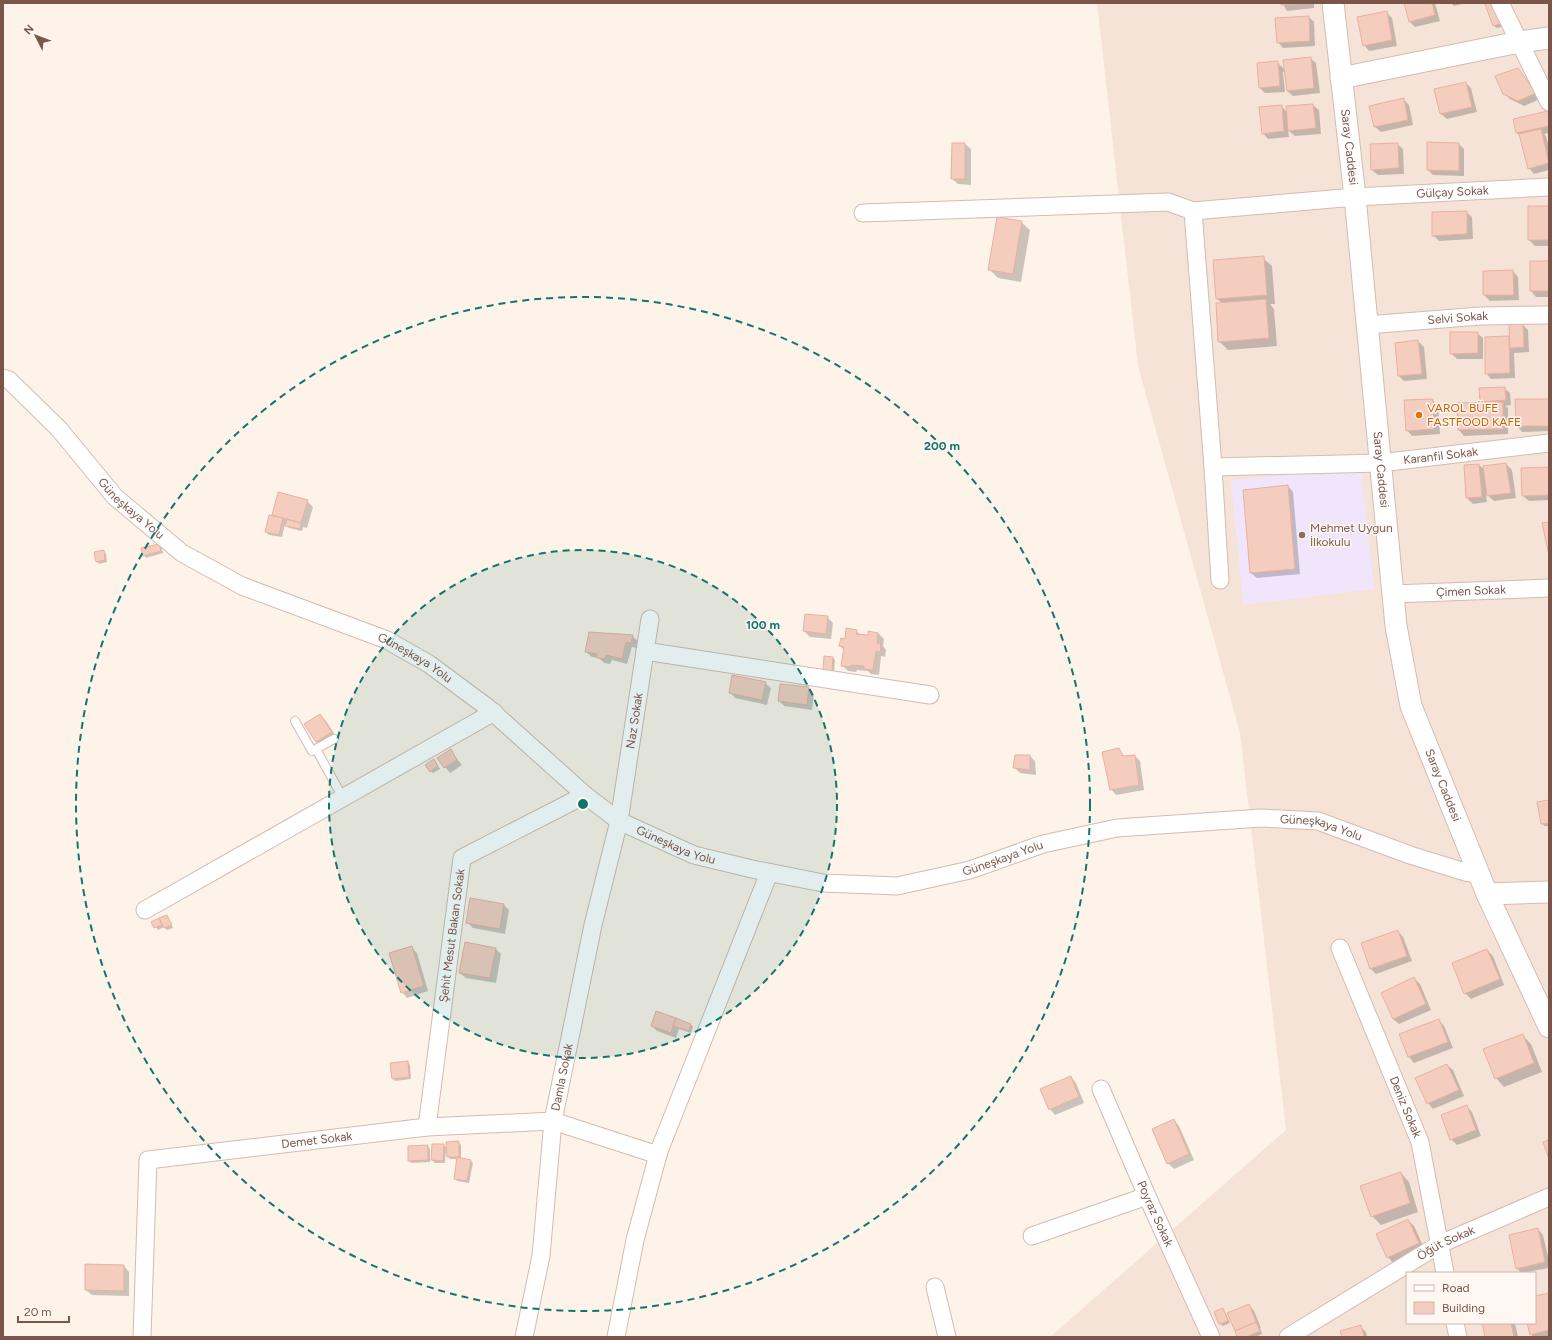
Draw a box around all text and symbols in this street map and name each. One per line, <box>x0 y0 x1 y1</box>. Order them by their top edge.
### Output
north arrow <box>16 16 56 56</box>
text: N <box>21 22 37 37</box>
street label: Saray Caddesi <box>1338 108 1361 186</box>
street label: Gülçay Sokak <box>1416 183 1489 201</box>
street label: Selvi Sokak <box>1427 309 1488 327</box>
place label: VAROL BÜFE FASTFOOD KAFE <box>1427 401 1521 429</box>
marker: VAROL BÜFE FASTFOOD KAFE <box>1414 410 1424 420</box>
street label: Saray Caddesi <box>1370 431 1392 508</box>
text: 200 m <box>924 439 960 453</box>
street label: Karanfil Sokak <box>1402 444 1479 467</box>
street label: Güneşkaya Yolu <box>95 475 167 542</box>
place label: Mehmet Uygun İlkokulu <box>1310 521 1393 549</box>
marker: Mehmet Uygun İlkokulu <box>1297 530 1307 540</box>
street label: Çimen Sokak <box>1436 583 1506 599</box>
text: 100 m <box>746 618 780 632</box>
street label: Güneşkaya Yolu <box>376 630 455 686</box>
street label: Naz Sokak <box>623 692 646 750</box>
street label: Saray Caddesi <box>1422 747 1464 823</box>
centre of rings <box>576 797 590 811</box>
street label: Güneşkaya Yolu <box>1280 812 1364 844</box>
street label: Güneşkaya Yolu <box>634 823 717 867</box>
street label: Güneşkaya Yolu <box>961 838 1045 878</box>
street label: Şehit Mesut Bakan Sokak <box>436 868 468 1003</box>
street label: Damla Sokak <box>548 1042 576 1112</box>
street label: Deniz Sokak <box>1387 1074 1425 1140</box>
street label: Demet Sokak <box>281 1129 353 1151</box>
street label: Poyraz Sokak <box>1134 1179 1176 1249</box>
street label: Öğüt Sokak <box>1415 1223 1477 1263</box>
legend <box>1406 1272 1536 1324</box>
text: Road <box>1442 1281 1470 1295</box>
scale bar <box>18 1298 69 1324</box>
text: Building <box>1442 1301 1485 1315</box>
text: 20 m <box>24 1305 52 1319</box>

